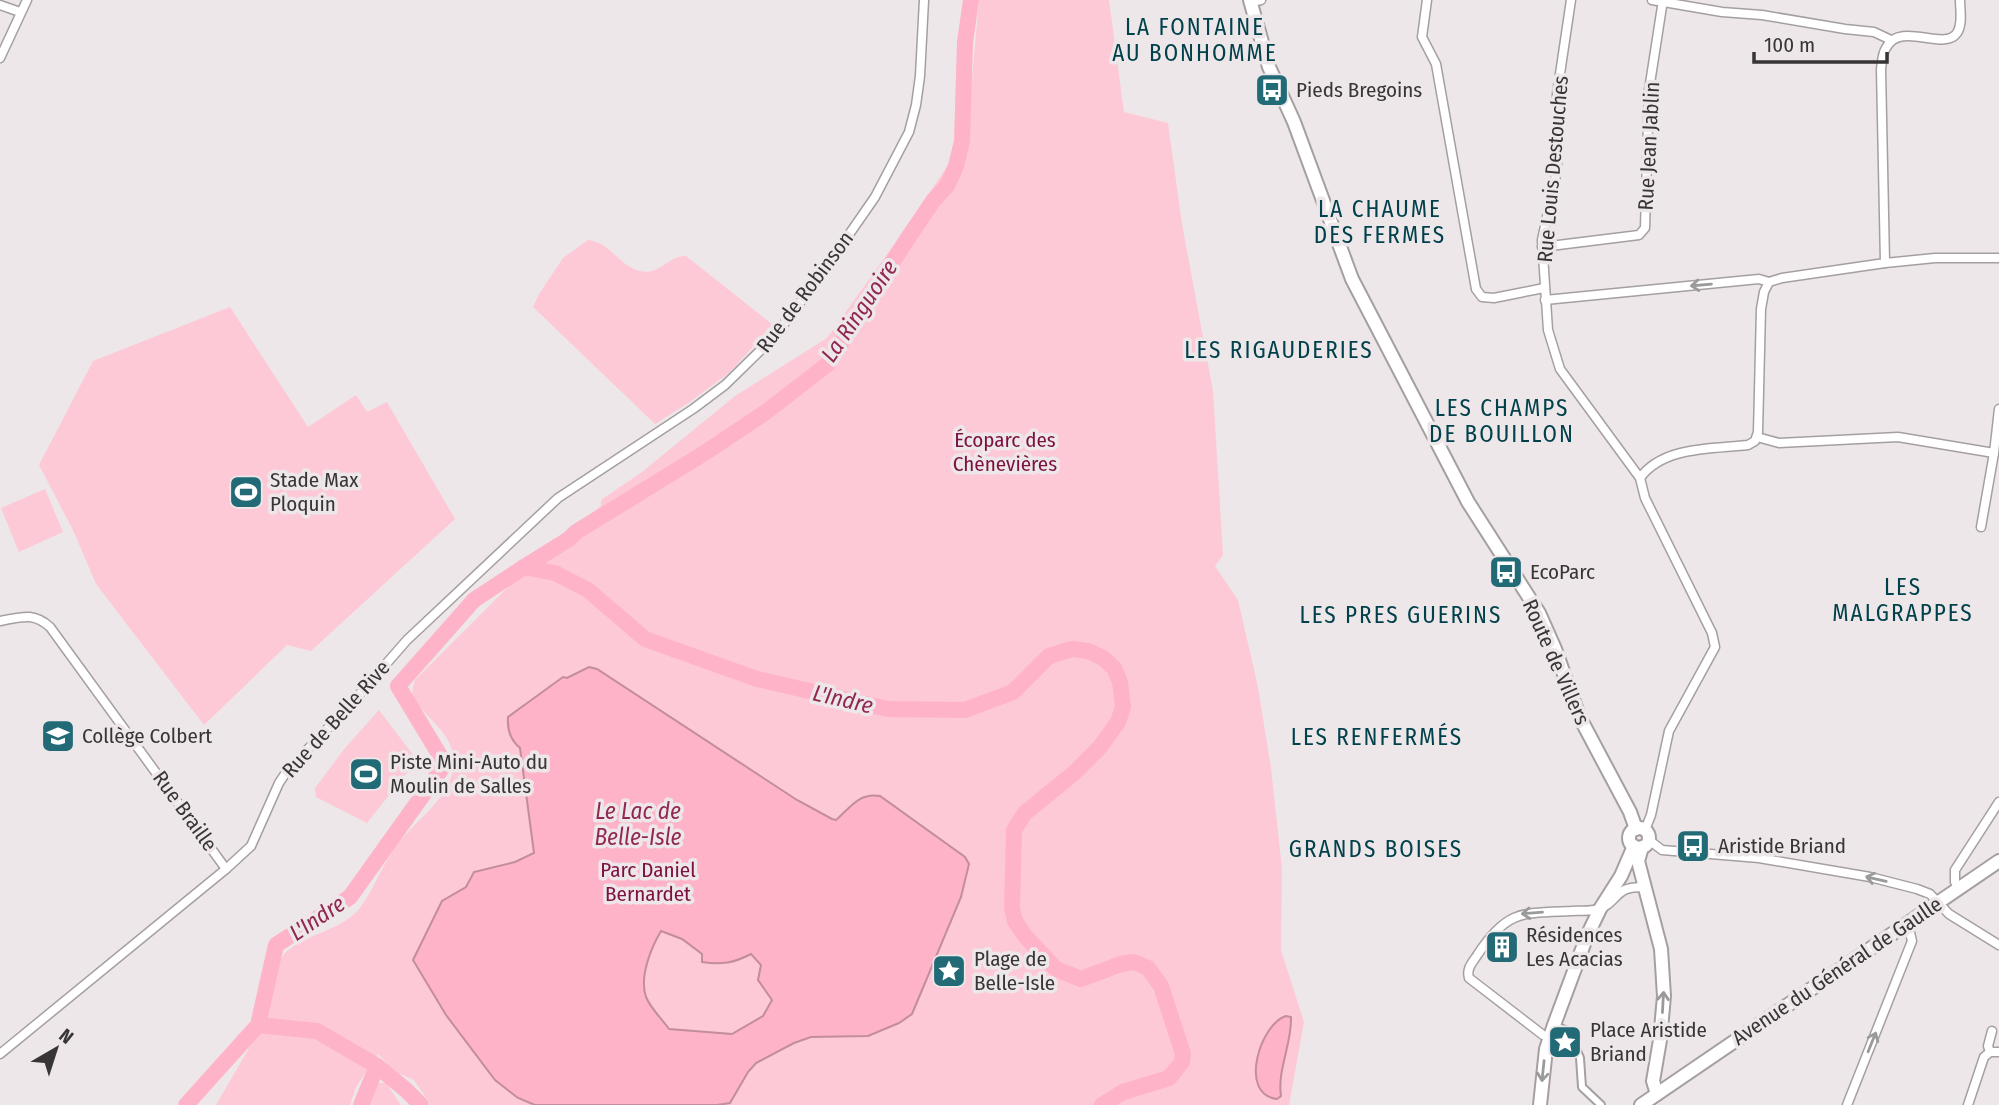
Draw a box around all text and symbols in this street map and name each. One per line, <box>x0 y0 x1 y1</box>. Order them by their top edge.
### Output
district label: LA FONTAINE AU BONHOMME <box>1112 13 1278 67</box>
scale bar <box>1754 21 1887 65</box>
text: 100 m <box>1764 32 1815 58</box>
bus stop icon: Pieds Bregoins <box>1253 71 1291 109</box>
street label: Rue Louis Destouches <box>1532 75 1574 263</box>
place label: Pieds Bregoins <box>1296 77 1422 103</box>
street label: Rue Jean Jablin <box>1633 81 1665 211</box>
district label: LA CHAUME DES FERMES <box>1314 195 1446 249</box>
street label: Rue de Robinson <box>751 226 859 358</box>
water label: La Ringuoire <box>815 255 903 367</box>
one-way arrow <box>1690 279 1713 292</box>
district label: LES RIGAUDERIES <box>1184 336 1374 364</box>
district label: LES CHAMPS DE BOUILLON <box>1429 394 1575 448</box>
park label: Écoparc des Chènevières <box>953 427 1057 477</box>
place label: Stade Max Ploquin <box>270 467 359 517</box>
sports icon: Stade Max Ploquin <box>227 473 265 511</box>
bus stop icon: EcoParc <box>1487 553 1525 591</box>
place label: EcoParc <box>1530 559 1595 585</box>
district label: LES MALGRAPPES <box>1832 573 1974 627</box>
street label: Route de Villers <box>1517 595 1595 729</box>
district label: LES PRES GUERINS <box>1300 601 1502 629</box>
street label: Rue de Belle Rive <box>277 655 395 783</box>
water label: L'Indre <box>810 679 876 720</box>
school or university icon: Collège Colbert <box>39 717 77 755</box>
district label: LES RENFERMÉS <box>1291 722 1463 751</box>
place label: Collège Colbert <box>82 723 212 749</box>
place label: Piste Mini-Auto du Moulin de Salles <box>390 749 548 799</box>
sports icon: Piste Mini-Auto du Moulin de Salles <box>347 755 385 793</box>
street label: Rue Braille <box>147 766 223 856</box>
water label: Le Lac de Belle-Isle <box>594 797 682 851</box>
bus stop icon: Aristide Briand <box>1674 827 1712 865</box>
place label: Aristide Briand <box>1718 833 1846 859</box>
district label: GRANDS BOISES <box>1289 835 1463 863</box>
park label: Parc Daniel Bernardet <box>600 857 696 907</box>
one-way arrow <box>1865 872 1888 885</box>
water label: L'Indre <box>284 889 350 947</box>
street label: Avenue du Général de Gaulle <box>1727 891 1947 1051</box>
one-way arrow <box>1521 907 1544 920</box>
place label: Résidences Les Acacias <box>1526 922 1623 972</box>
building icon: Résidences Les Acacias <box>1483 928 1521 966</box>
place label: Plage de Belle-Isle <box>974 946 1055 996</box>
place icon: Plage de Belle-Isle <box>930 952 968 990</box>
one-way arrow <box>1656 991 1669 1014</box>
north arrow <box>21 1014 91 1084</box>
place label: Place Aristide Briand <box>1590 1017 1707 1067</box>
place icon: Place Aristide Briand <box>1546 1023 1584 1061</box>
text: N <box>55 1024 78 1049</box>
one-way arrow <box>1867 1031 1880 1053</box>
one-way arrow <box>1537 1059 1550 1082</box>

